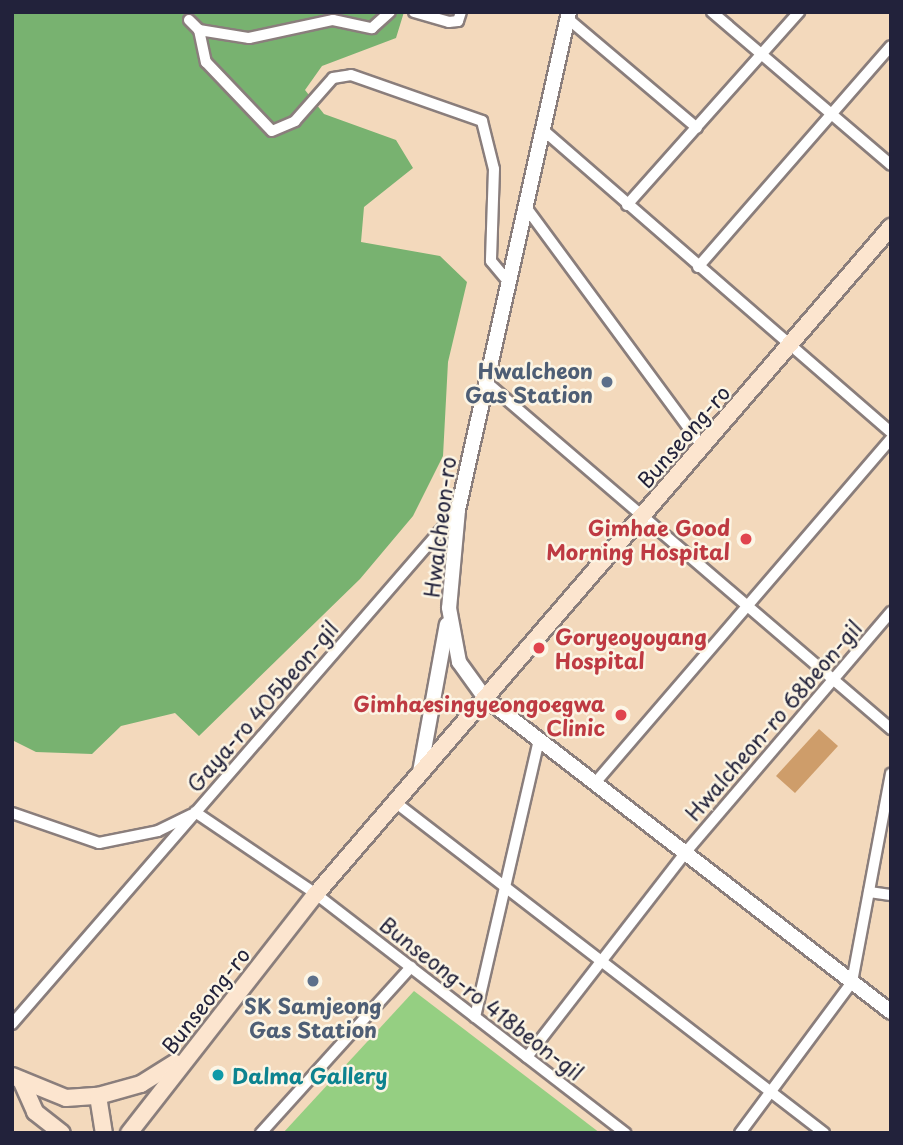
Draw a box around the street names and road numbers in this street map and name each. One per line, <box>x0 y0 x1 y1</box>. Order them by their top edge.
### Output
street label: Bunseong-ro <box>632 380 734 492</box>
street label: Hwalcheon-ro <box>418 455 460 599</box>
street label: Gaya-ro 405beon-gil <box>181 615 343 797</box>
street label: Hwalcheon-ro 68beon-gil <box>679 615 867 825</box>
street label: Bunseong-ro 418beon-gil <box>375 911 589 1085</box>
street label: Bunseong-ro <box>156 942 254 1058</box>

